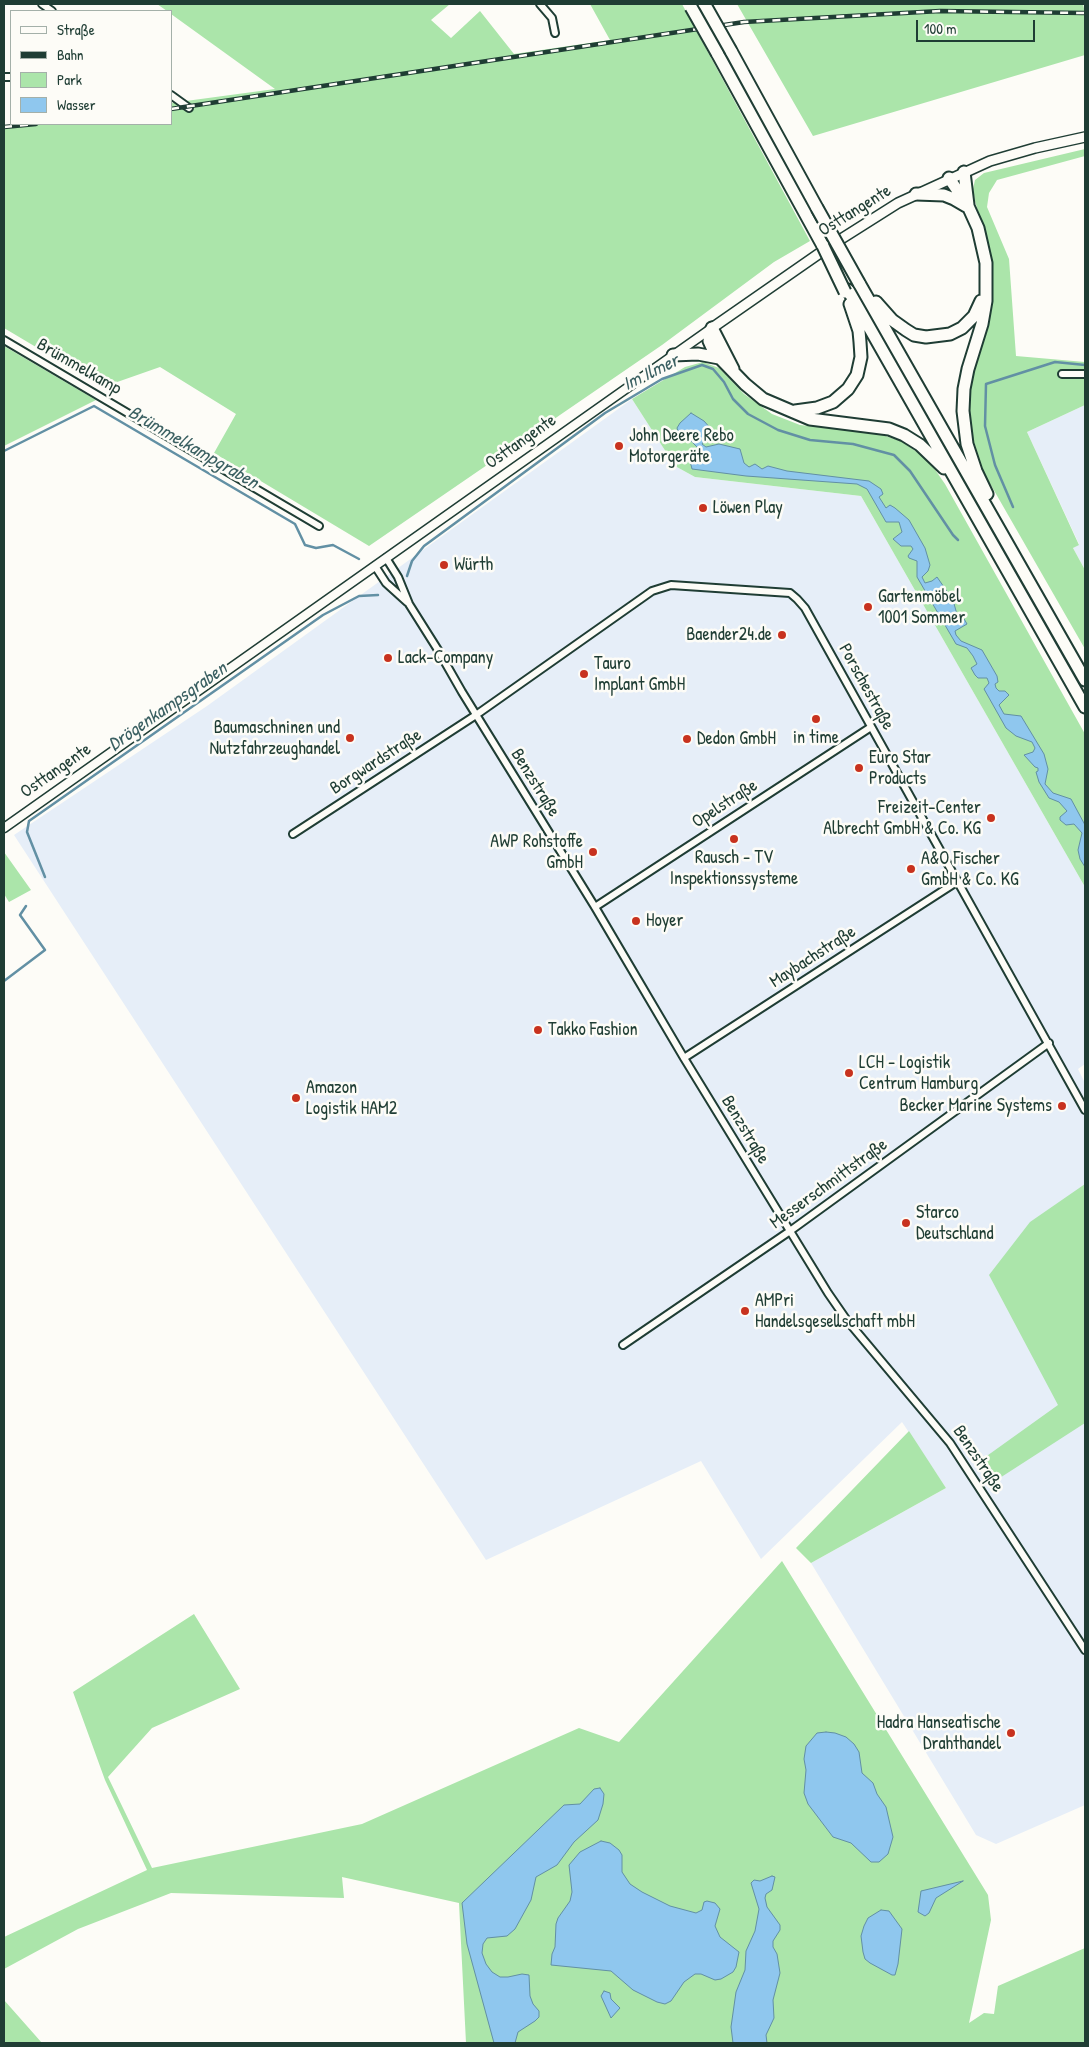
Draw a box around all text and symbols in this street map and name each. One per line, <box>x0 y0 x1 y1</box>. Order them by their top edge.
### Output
legend <box>10 10 172 125</box>
scale bar <box>919 10 1038 42</box>
text: 100 m <box>924 18 957 39</box>
text: Straße <box>57 19 95 40</box>
text: Bahn <box>57 44 84 65</box>
text: Park <box>57 69 82 90</box>
text: Wasser <box>57 94 95 115</box>
street label: Osttangente <box>815 180 895 242</box>
street label: Brümmelkamp <box>33 334 125 400</box>
water label: Im Ilmer <box>619 350 683 396</box>
water label: Brümmelkampgraben <box>124 401 262 495</box>
street label: Osttangente <box>482 410 560 474</box>
place label: John Deere Rebo Motorgeräte <box>629 425 734 468</box>
marker: John Deere Rebo Motorgeräte <box>613 440 625 452</box>
place label: Löwen Play <box>713 497 783 519</box>
marker: Löwen Play <box>697 502 709 514</box>
place label: Würth <box>454 554 493 576</box>
marker: Würth <box>438 559 450 571</box>
place label: Gartenmöbel 1001 Sommer <box>878 586 965 628</box>
marker: Gartenmöbel 1001 Sommer <box>862 601 874 613</box>
place label: Baender24.de <box>686 624 772 646</box>
marker: Baender24.de <box>776 629 788 641</box>
street label: Porschestraße <box>833 640 899 734</box>
place label: Lack-Company <box>398 647 493 669</box>
marker: Lack-Company <box>382 652 394 664</box>
place label: Tauro Implant GmbH <box>594 653 685 696</box>
water label: Drögenkampsgraben <box>104 658 232 756</box>
marker: Tauro Implant GmbH <box>578 668 590 680</box>
marker: in time <box>810 713 822 725</box>
place label: Baumaschninen und Nutzfahrzeughandel <box>210 717 340 760</box>
street label: Borgwardstraße <box>326 724 426 800</box>
place label: in time <box>793 727 839 749</box>
place label: Dedon GmbH <box>697 728 776 750</box>
marker: Baumaschninen und Nutzfahrzeughandel <box>344 732 356 744</box>
marker: Dedon GmbH <box>681 733 693 745</box>
street label: Osttangente <box>17 739 95 803</box>
street label: Benzstraße <box>506 745 564 821</box>
place label: Euro Star Products <box>869 747 931 790</box>
marker: Euro Star Products <box>853 762 865 774</box>
street label: Opelstraße <box>688 775 762 833</box>
place label: Freizeit-Center Albrecht GmbH & Co. KG <box>823 797 981 840</box>
marker: Freizeit-Center Albrecht GmbH & Co. KG <box>985 812 997 824</box>
place label: AWP Rohstoffe GmbH <box>490 831 583 874</box>
marker: Rausch - TV Inspektionssysteme <box>728 833 740 845</box>
marker: AWP Rohstoffe GmbH <box>587 846 599 858</box>
place label: Rausch - TV Inspektionssysteme <box>670 847 798 890</box>
place label: A&O Fischer GmbH & Co. KG <box>921 848 1019 891</box>
marker: A&O Fischer GmbH & Co. KG <box>905 863 917 875</box>
place label: Hoyer <box>646 910 683 932</box>
marker: Hoyer <box>630 915 642 927</box>
street label: Maybachstraße <box>766 921 860 993</box>
place label: Takko Fashion <box>548 1019 638 1041</box>
marker: Takko Fashion <box>532 1024 544 1036</box>
place label: LCH - Logistik Centrum Hamburg <box>859 1052 978 1094</box>
marker: LCH - Logistik Centrum Hamburg <box>843 1067 855 1079</box>
place label: Amazon Logistik HAM2 <box>306 1077 397 1120</box>
marker: Amazon Logistik HAM2 <box>290 1092 302 1104</box>
street label: Benzstraße <box>716 1092 774 1168</box>
place label: Becker Marine Systems <box>900 1095 1052 1117</box>
marker: Becker Marine Systems <box>1056 1100 1068 1112</box>
street label: Messerschmittstraße <box>766 1134 892 1234</box>
place label: Starco Deutschland <box>916 1202 994 1244</box>
marker: Starco Deutschland <box>900 1217 912 1229</box>
place label: AMPri Handelsgesellschaft mbH <box>755 1290 915 1332</box>
marker: AMPri Handelsgesellschaft mbH <box>739 1305 751 1317</box>
street label: Benzstraße <box>948 1421 1008 1497</box>
place label: Hadra Hanseatische Drahthandel <box>877 1712 1001 1755</box>
marker: Hadra Hanseatische Drahthandel <box>1005 1727 1017 1739</box>

